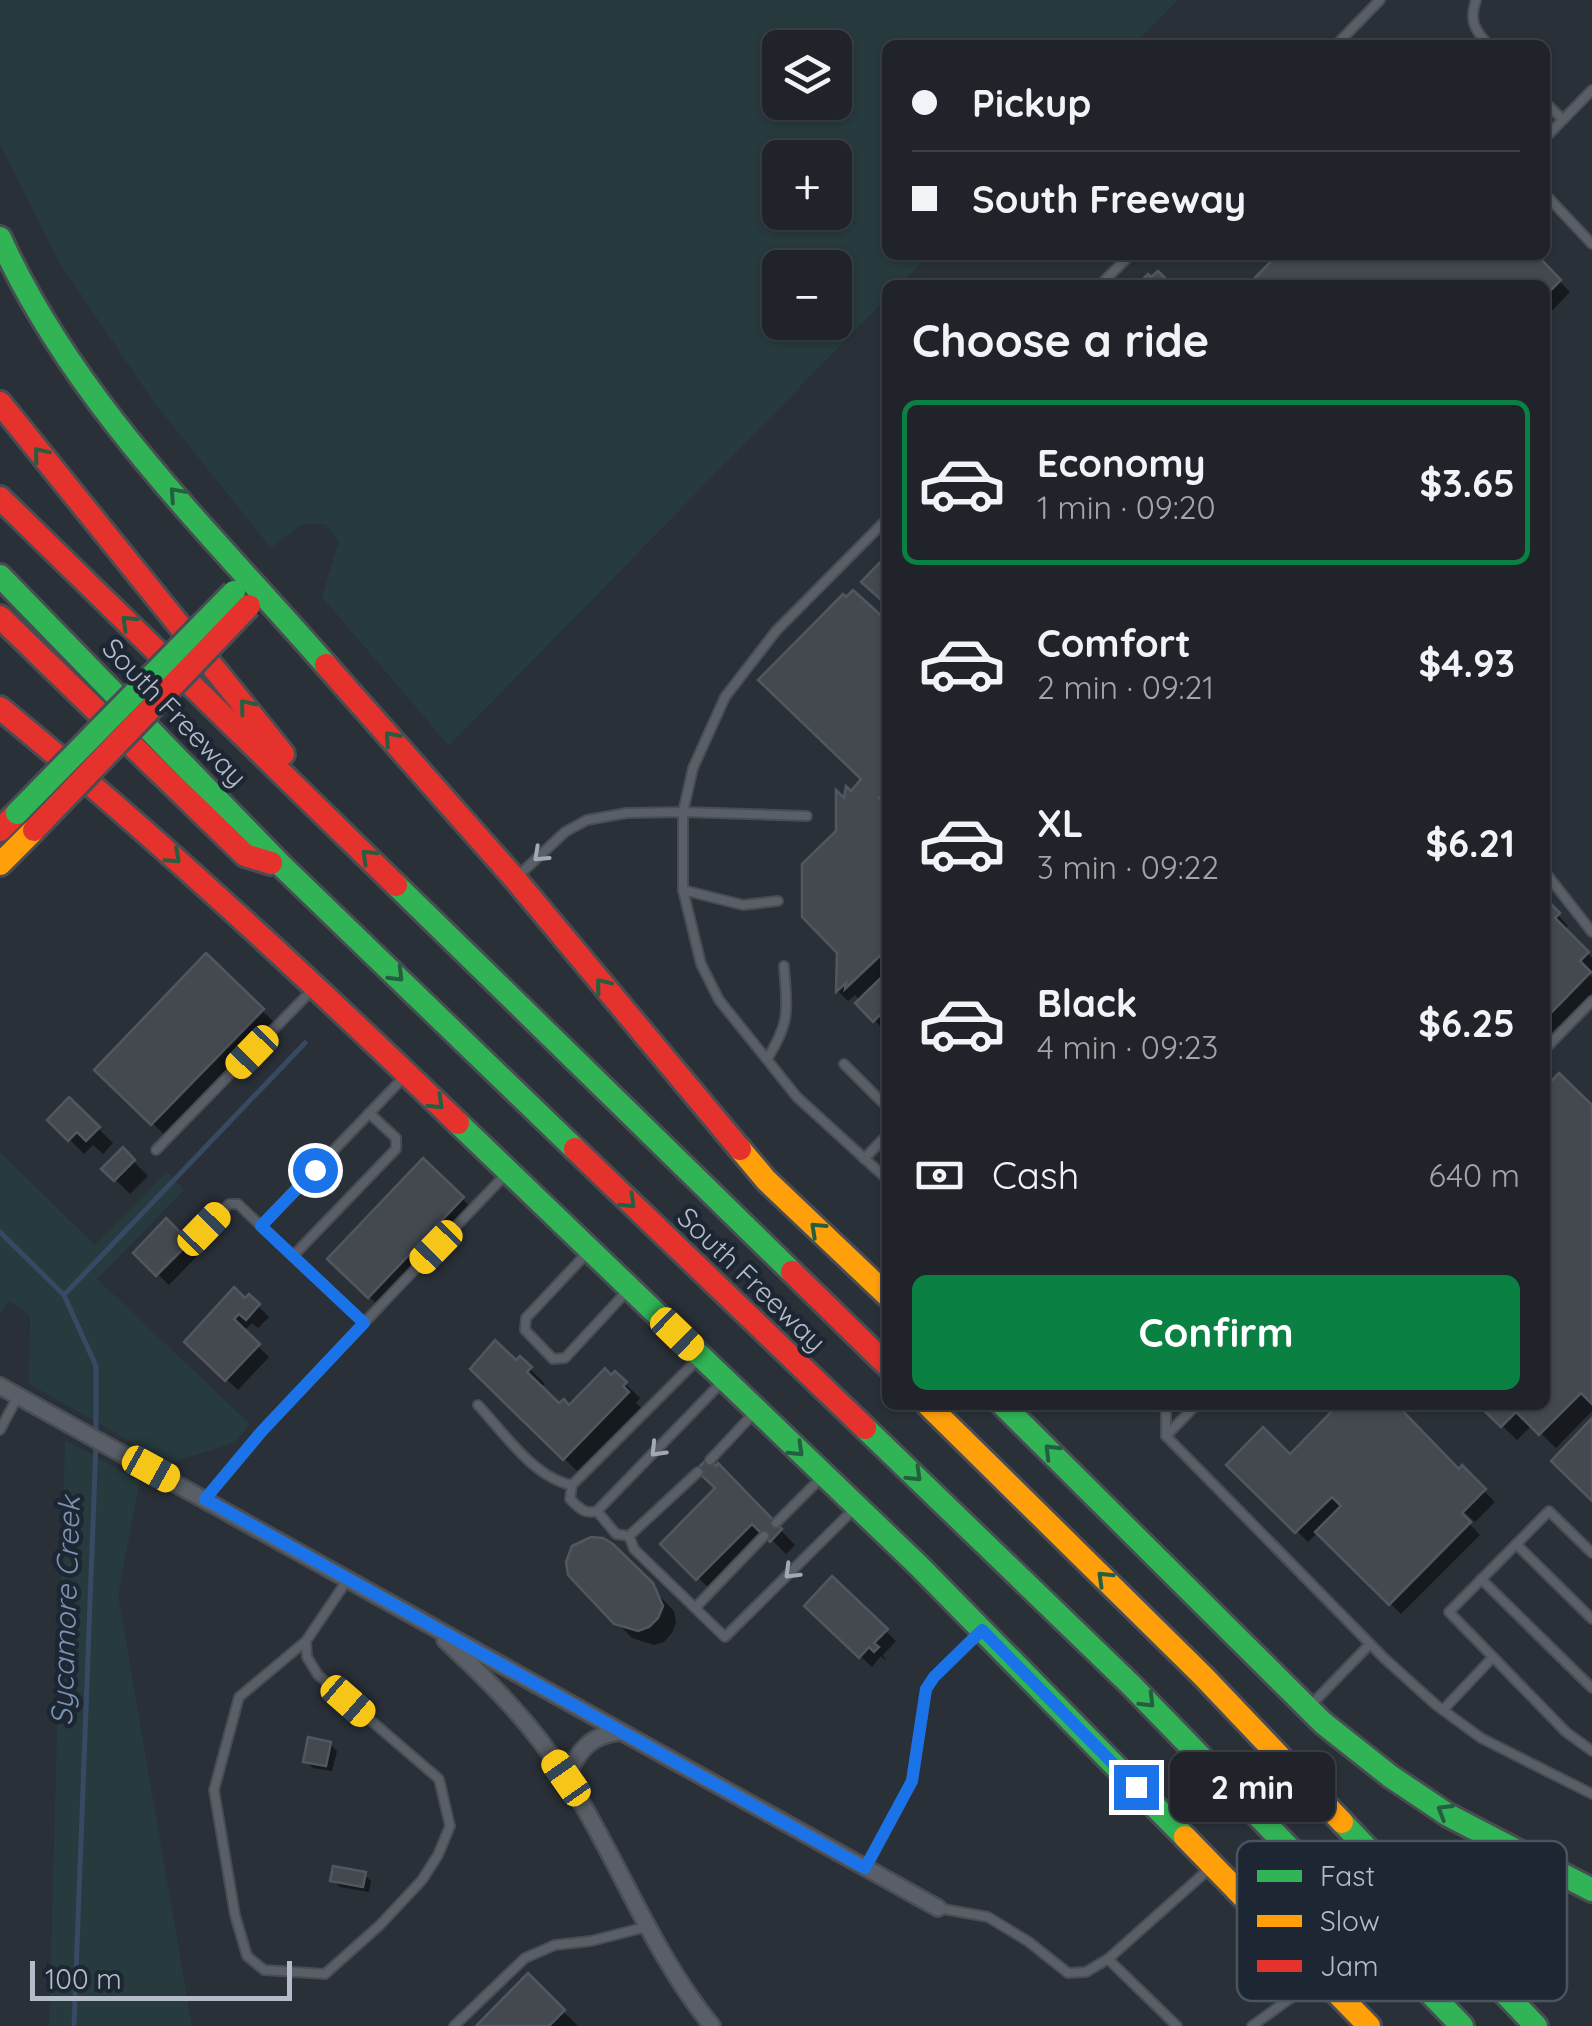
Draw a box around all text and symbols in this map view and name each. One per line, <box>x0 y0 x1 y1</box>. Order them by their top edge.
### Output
map controls <box>762 30 852 340</box>
button: layers <box>762 30 852 120</box>
text: Pickup <box>972 79 1091 127</box>
button: + <box>762 140 852 230</box>
text: South Freeway <box>972 175 1246 223</box>
button: − <box>762 250 852 340</box>
text: Choose a ride <box>912 312 1209 368</box>
icon: car <box>917 438 1007 528</box>
text: Economy <box>1037 439 1206 487</box>
one-way arrow <box>34 448 52 466</box>
text: $3.65 <box>1420 459 1515 507</box>
one-way arrow <box>170 487 188 506</box>
text: 1 min · 09:20 <box>1037 487 1215 527</box>
one-way arrow <box>121 616 140 634</box>
icon: car <box>917 618 1007 708</box>
text: Comfort <box>1037 619 1191 667</box>
street label: South Freeway <box>95 630 255 794</box>
text: $4.93 <box>1419 639 1515 687</box>
text: 2 min · 09:21 <box>1037 667 1214 707</box>
one-way arrow <box>240 699 258 717</box>
one-way arrow <box>385 731 403 750</box>
icon: car <box>917 798 1007 888</box>
text: XL <box>1037 799 1083 847</box>
text: $6.21 <box>1425 819 1515 867</box>
one-way arrow <box>533 844 552 862</box>
one-way arrow <box>162 845 181 863</box>
text: 3 min · 09:22 <box>1037 847 1219 887</box>
one-way arrow <box>362 850 380 868</box>
one-way arrow <box>385 963 403 981</box>
icon: car <box>917 978 1007 1068</box>
one-way arrow <box>596 979 614 997</box>
text: Black <box>1037 979 1137 1027</box>
text: $6.25 <box>1418 999 1515 1047</box>
car <box>220 1020 284 1084</box>
text: 4 min · 09:23 <box>1037 1027 1218 1067</box>
one-way arrow <box>426 1091 444 1109</box>
route start <box>293 1148 338 1193</box>
icon: cash <box>912 1148 967 1203</box>
text: Cash <box>992 1151 1079 1199</box>
text: 640 m <box>1428 1155 1520 1195</box>
one-way arrow <box>617 1191 636 1209</box>
car <box>172 1197 236 1261</box>
street label: South Freeway <box>670 1199 834 1359</box>
car <box>404 1215 468 1279</box>
one-way arrow <box>810 1223 828 1241</box>
button: Confirm <box>912 1275 1520 1390</box>
car <box>645 1302 709 1366</box>
one-way arrow <box>651 1438 669 1456</box>
one-way arrow <box>786 1438 804 1456</box>
car <box>117 1441 185 1497</box>
one-way arrow <box>1044 1445 1062 1463</box>
one-way arrow <box>903 1463 922 1481</box>
water label: Sycamore Creek <box>42 1493 88 1726</box>
one-way arrow <box>784 1560 802 1578</box>
one-way arrow <box>1097 1572 1115 1590</box>
car <box>316 1670 380 1732</box>
one-way arrow <box>1137 1690 1155 1708</box>
car <box>537 1745 595 1811</box>
callout: 2 min <box>1171 1752 1336 1822</box>
route end <box>1114 1765 1159 1810</box>
text: 2 min <box>1211 1767 1294 1807</box>
one-way arrow <box>1437 1804 1455 1823</box>
legend <box>1237 1841 1567 2001</box>
text: Fast <box>1320 1858 1375 1893</box>
text: Slow <box>1320 1903 1380 1938</box>
text: Jam <box>1320 1948 1379 1983</box>
scale bar <box>30 1956 292 2000</box>
text: 100 m <box>45 1961 122 1996</box>

